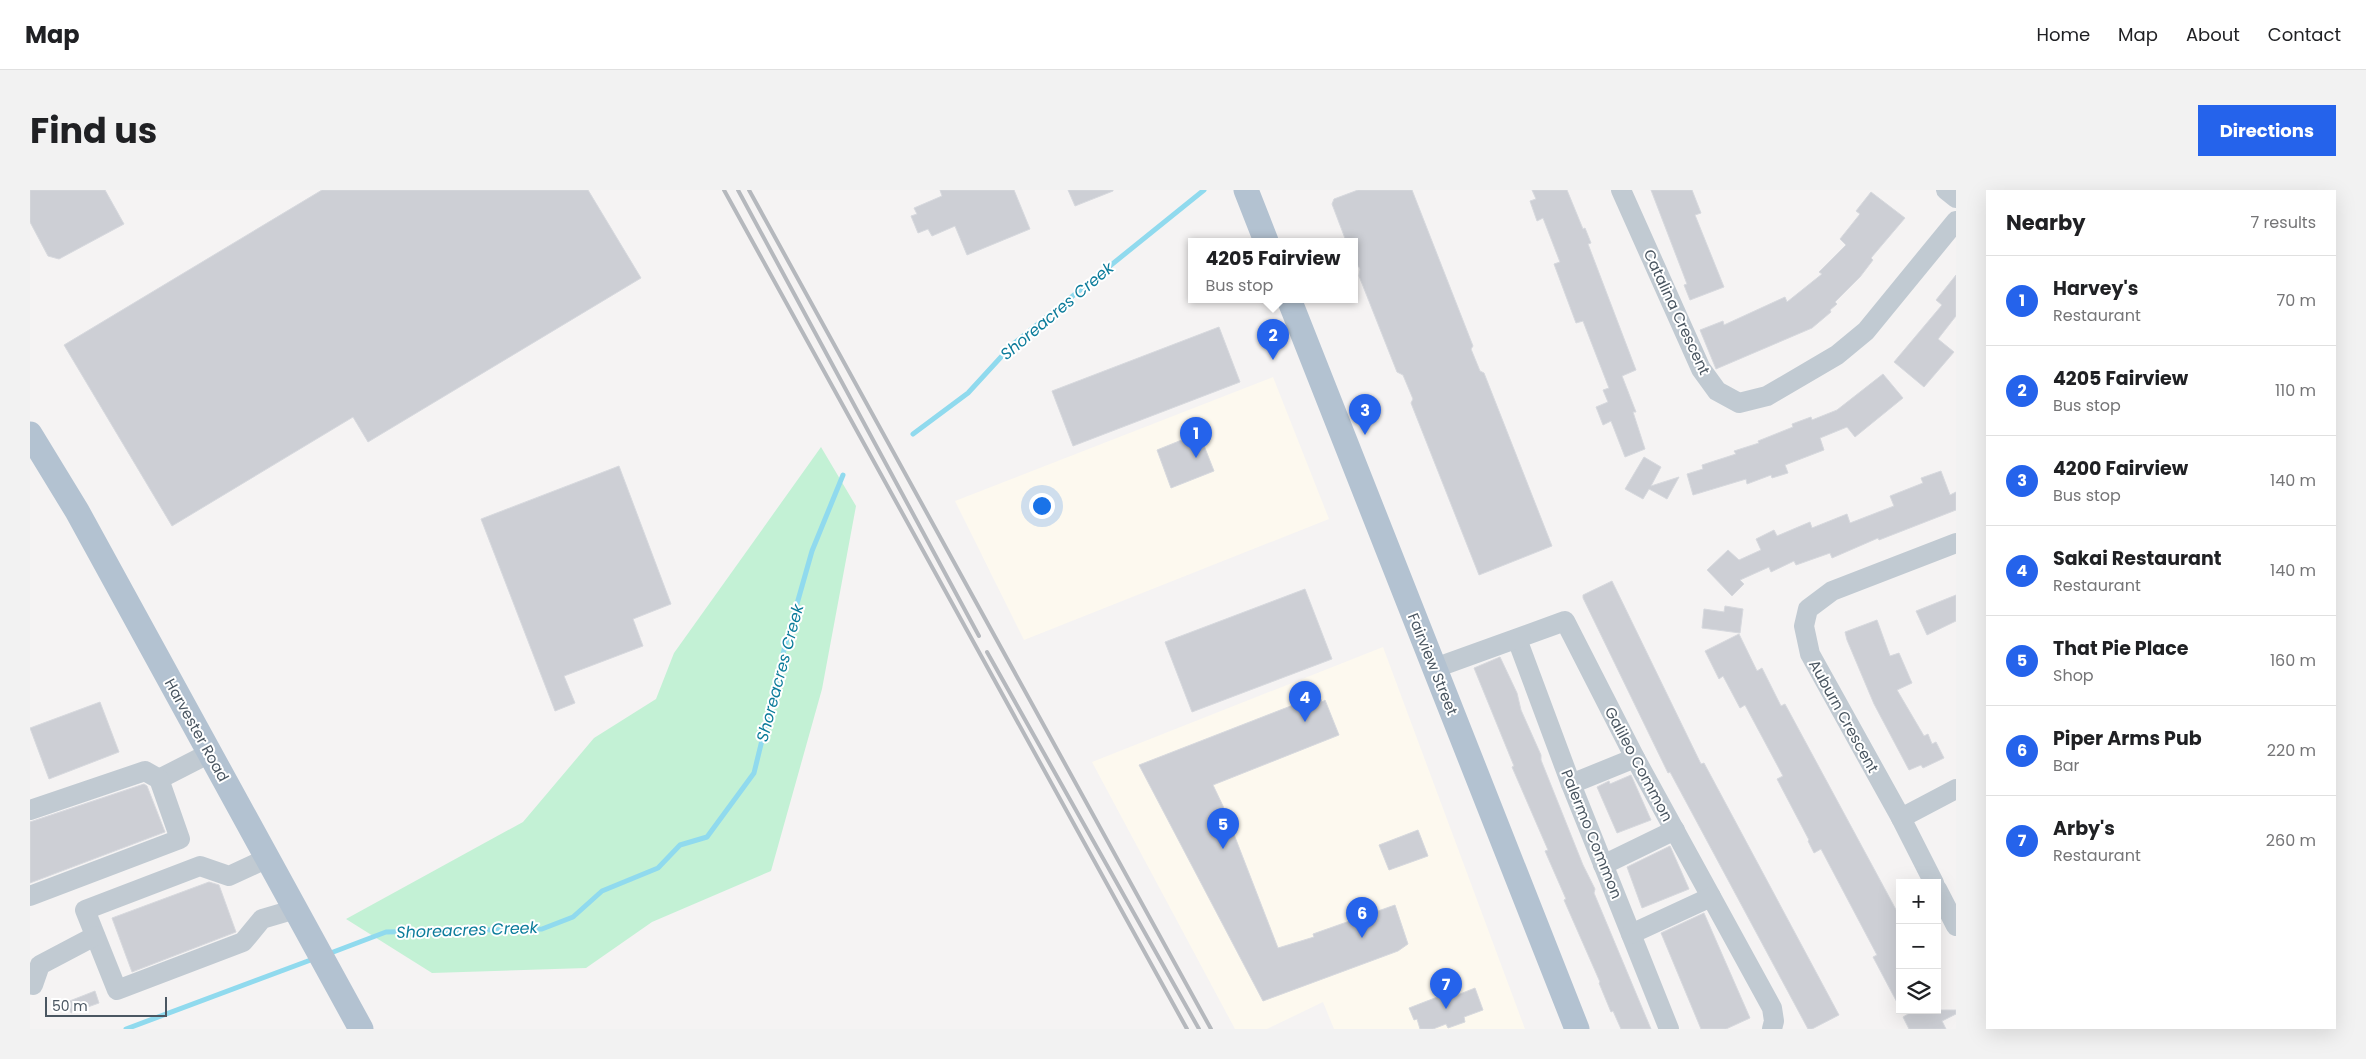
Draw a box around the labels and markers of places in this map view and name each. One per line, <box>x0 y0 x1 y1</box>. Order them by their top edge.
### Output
pin: 2 <box>1257 319 1289 360</box>
pin: 3 <box>1349 394 1381 435</box>
pin: 1 <box>1180 417 1212 458</box>
pin: 4 <box>1289 681 1321 722</box>
pin: 5 <box>1207 808 1239 849</box>
pin: 6 <box>1346 897 1378 938</box>
pin: 7 <box>1430 968 1462 1009</box>

